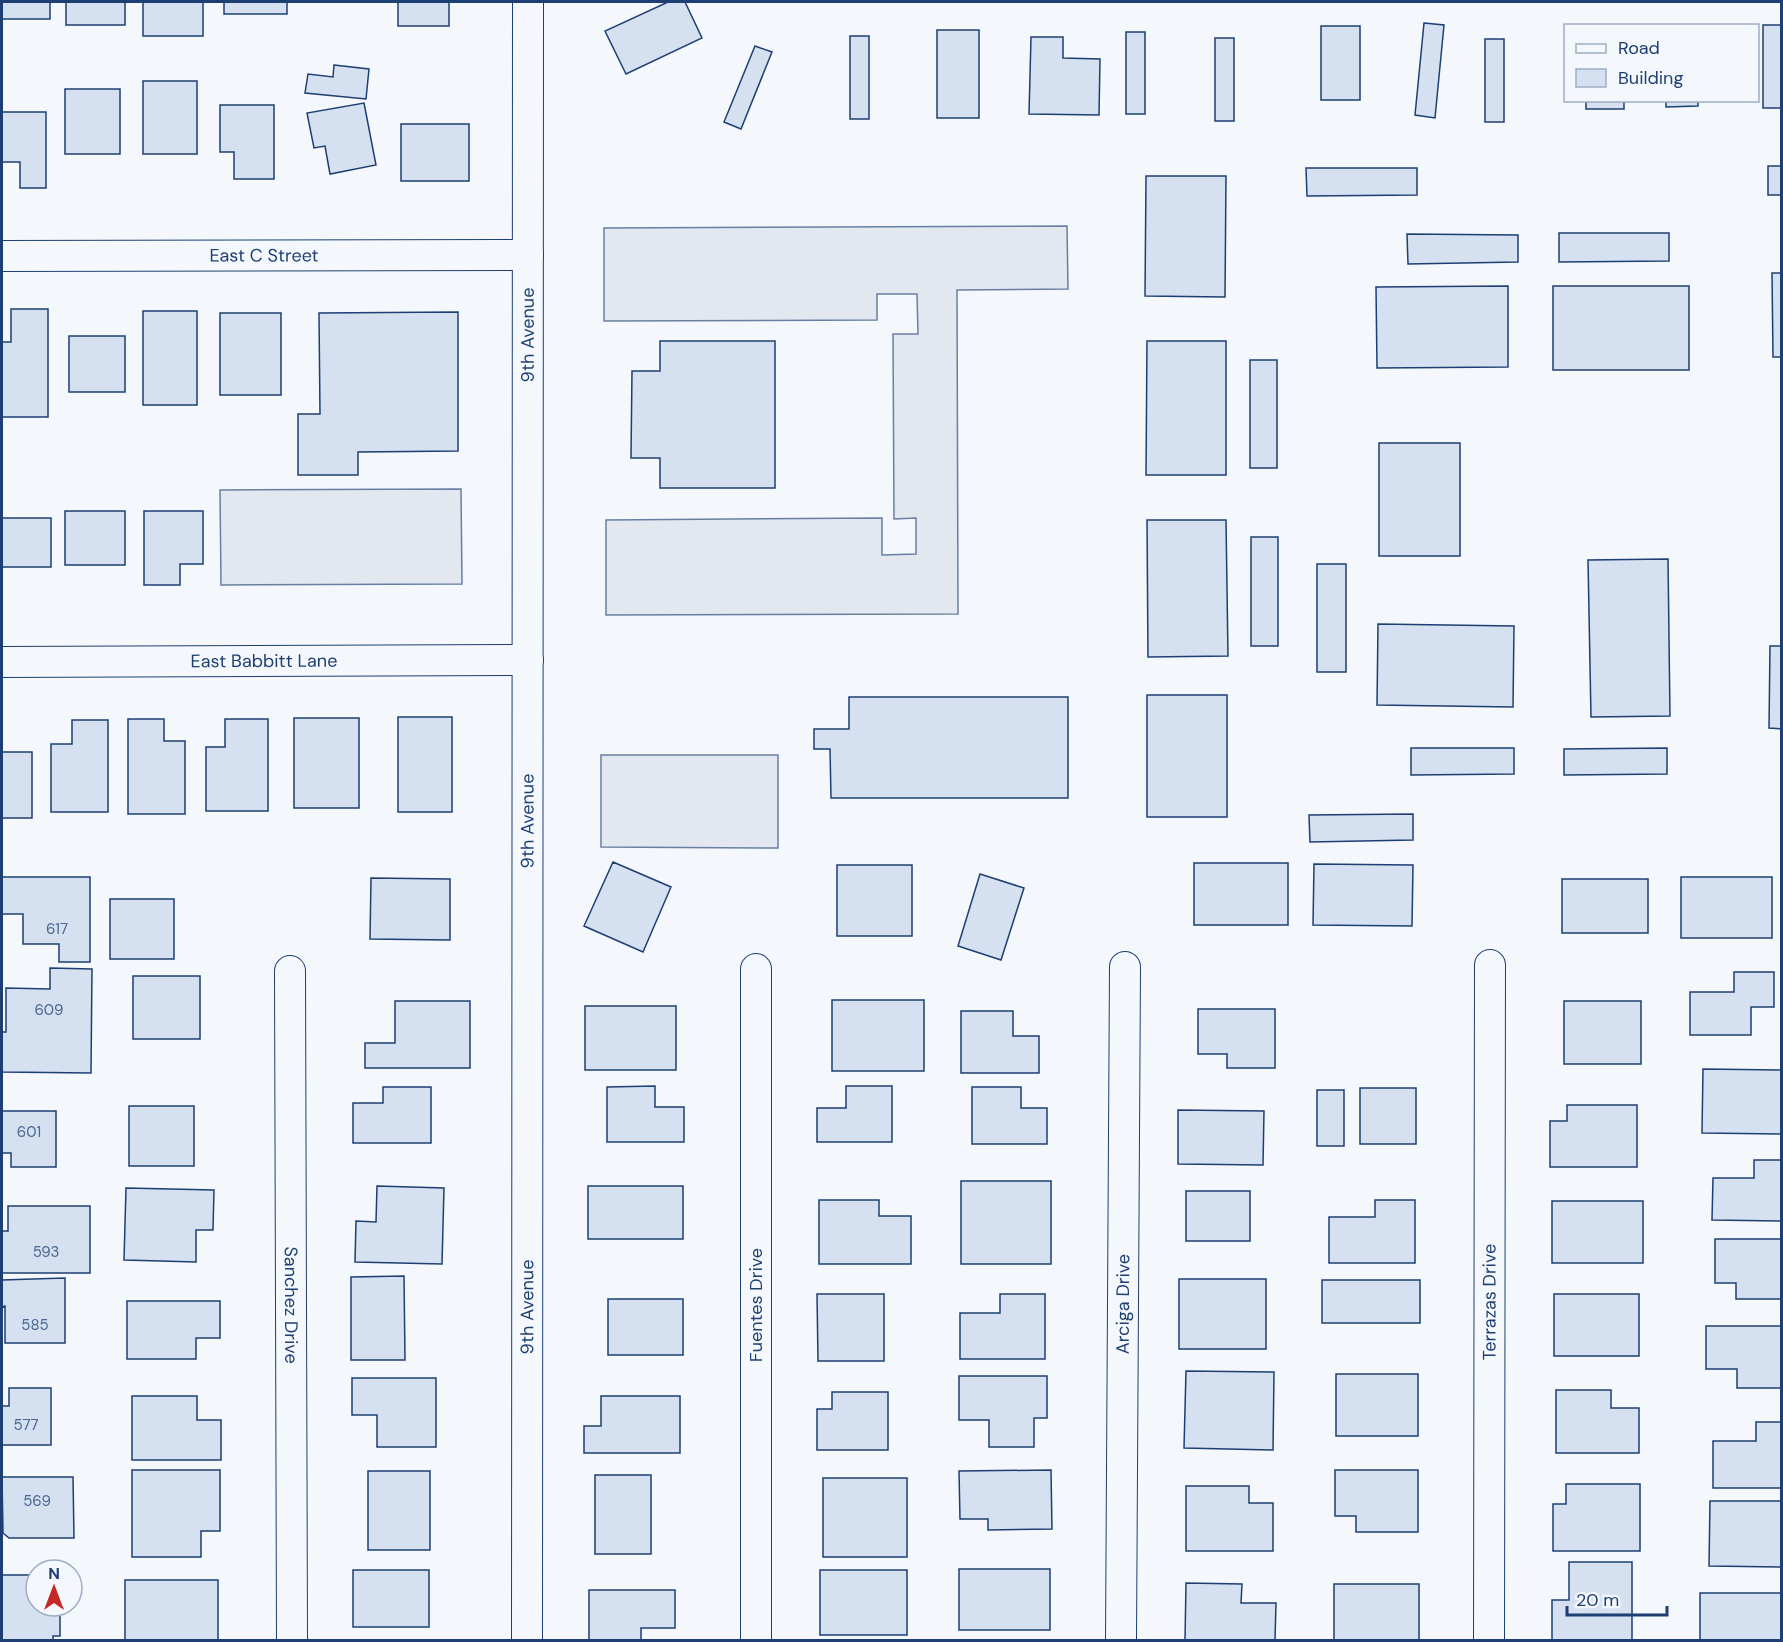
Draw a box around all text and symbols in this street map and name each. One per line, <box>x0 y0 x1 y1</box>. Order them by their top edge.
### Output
legend <box>1564 24 1759 102</box>
text: Road <box>1618 36 1660 60</box>
text: Building <box>1618 66 1683 90</box>
street label: East C Street <box>209 243 319 268</box>
street label: 9th Avenue <box>516 288 540 382</box>
street label: East Babbitt Lane <box>191 649 337 673</box>
street label: 9th Avenue <box>515 774 540 868</box>
house number: 617 <box>46 919 68 939</box>
house number: 609 <box>34 1000 64 1020</box>
house number: 601 <box>17 1122 41 1142</box>
house number: 593 <box>33 1242 59 1262</box>
street label: Terrazas Drive <box>1477 1244 1502 1360</box>
street label: Sanchez Drive <box>279 1246 303 1364</box>
street label: Fuentes Drive <box>744 1248 768 1362</box>
street label: Arciga Drive <box>1111 1254 1135 1354</box>
street label: 9th Avenue <box>515 1260 539 1354</box>
house number: 585 <box>21 1315 49 1335</box>
house number: 577 <box>14 1415 38 1435</box>
house number: 569 <box>23 1491 51 1511</box>
north arrow <box>24 1558 84 1618</box>
text: N <box>48 1563 60 1584</box>
scale bar <box>1567 1579 1668 1617</box>
text: 20 m <box>1576 1588 1619 1612</box>

